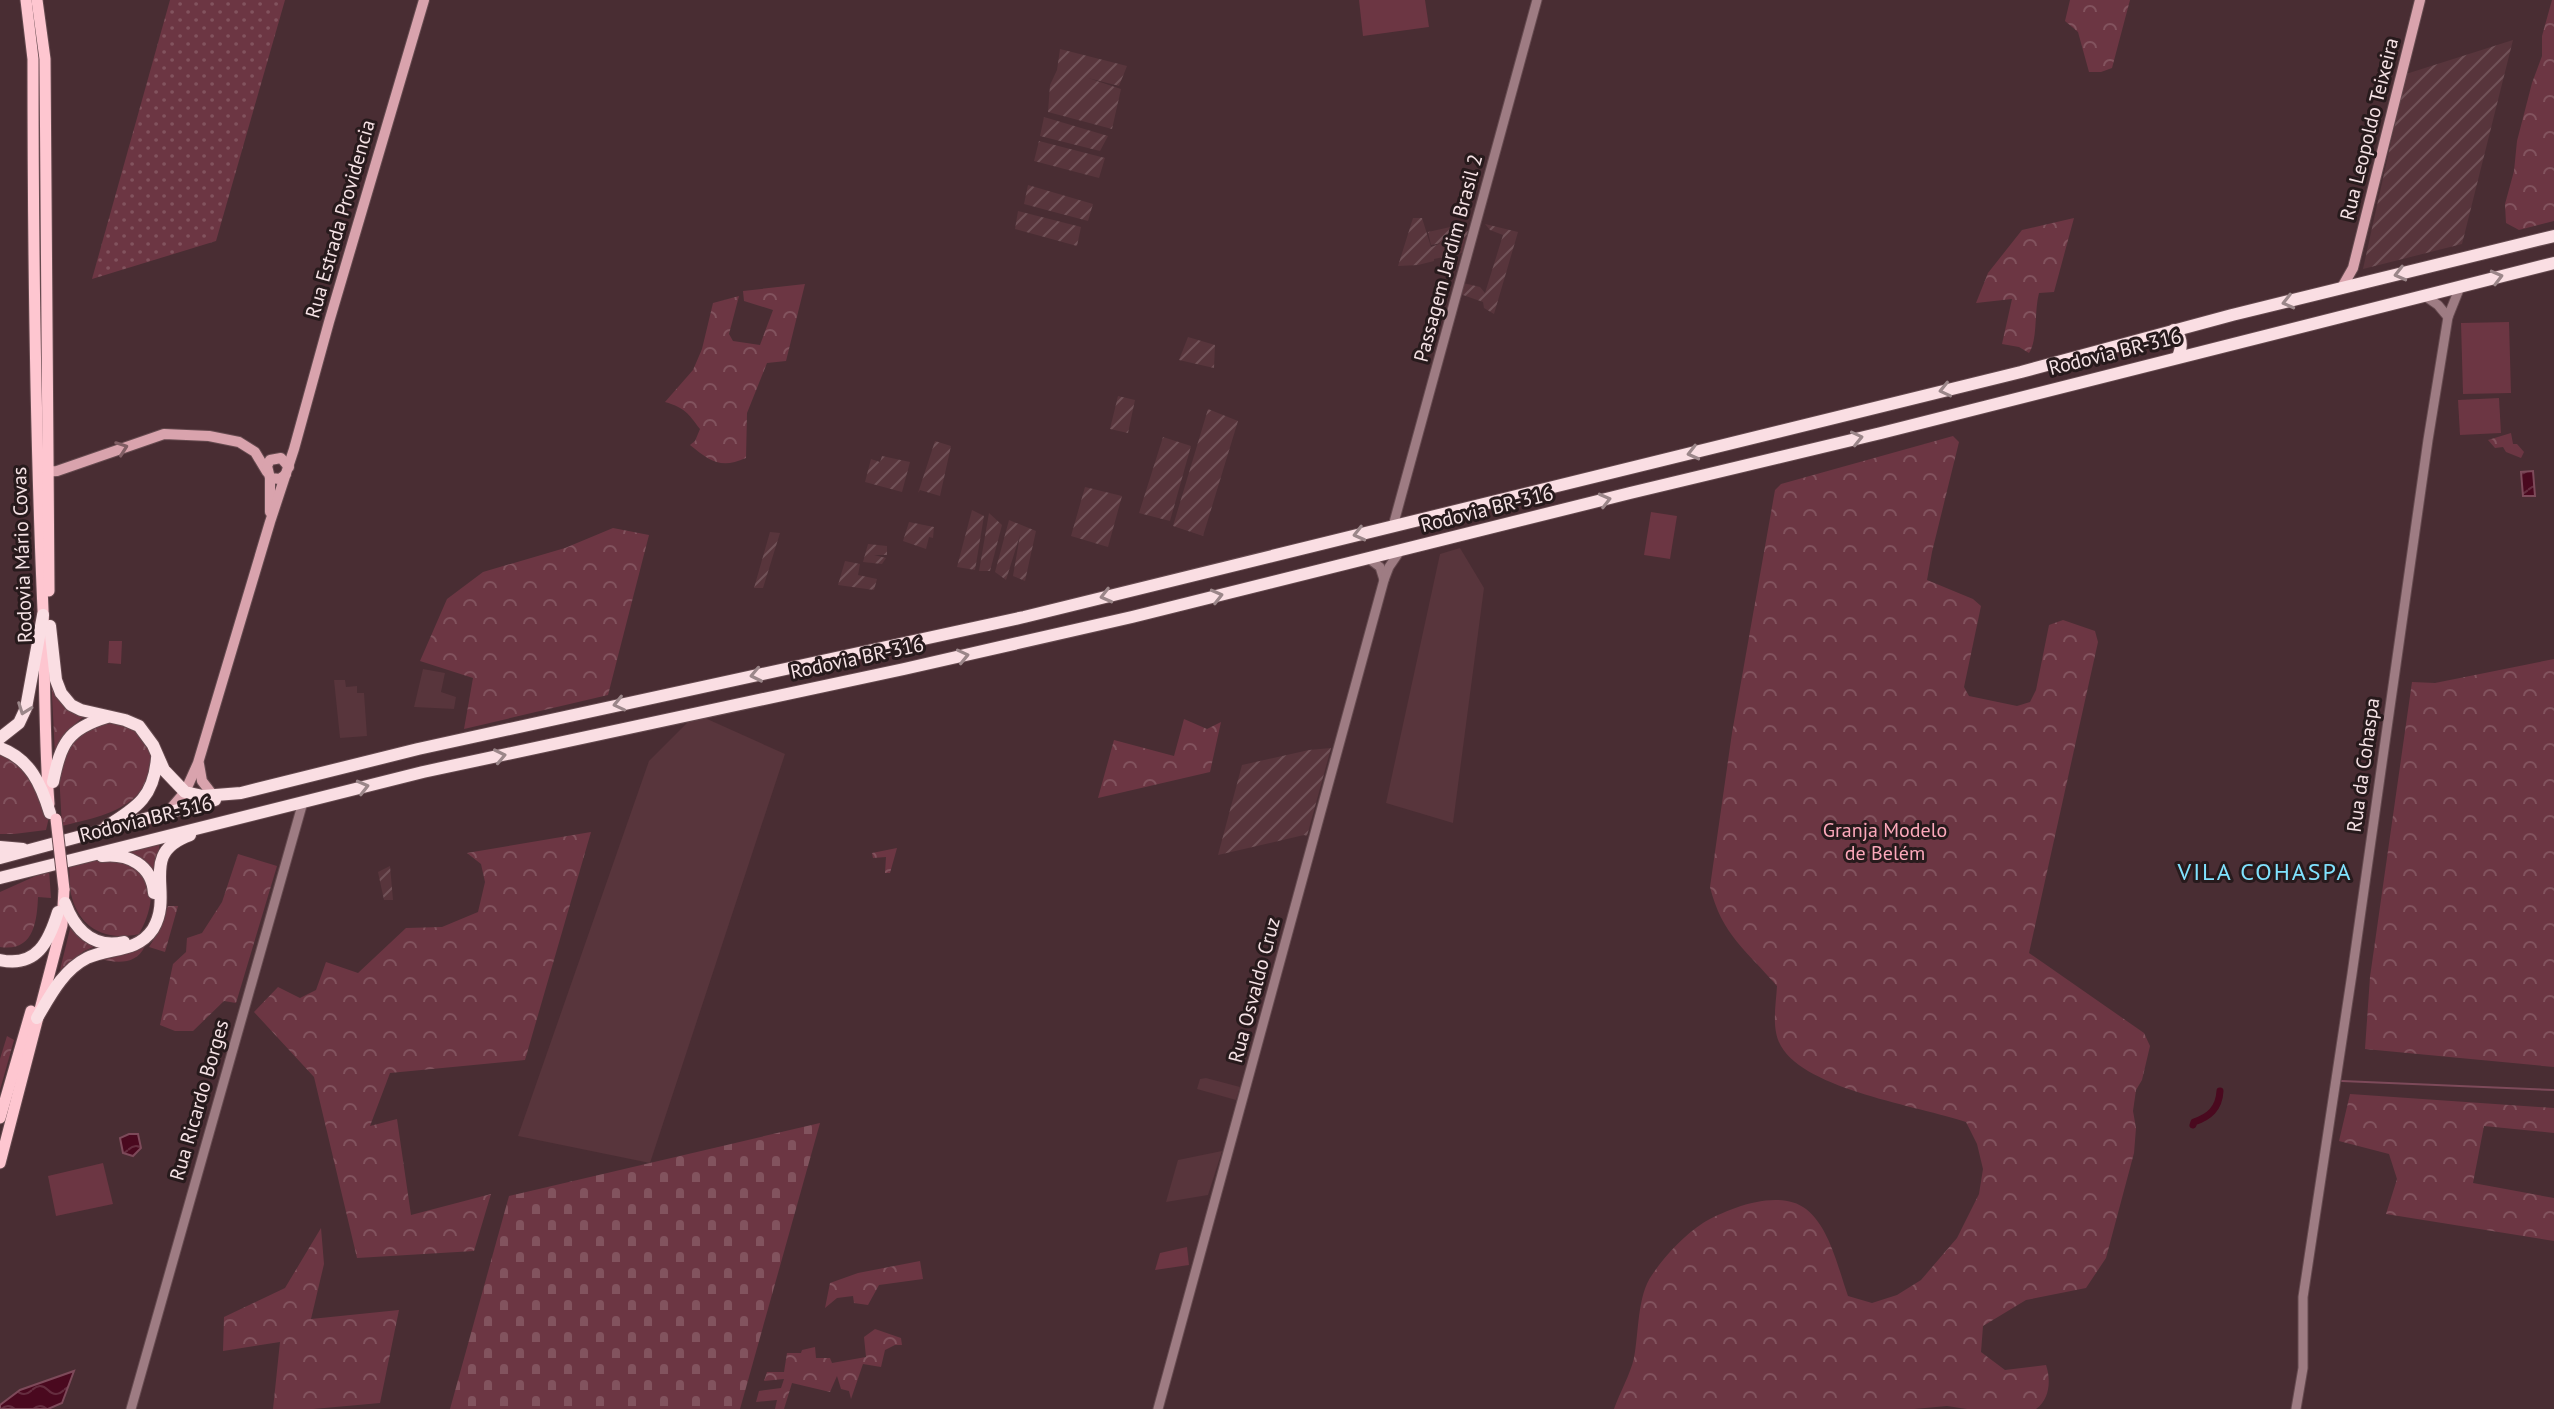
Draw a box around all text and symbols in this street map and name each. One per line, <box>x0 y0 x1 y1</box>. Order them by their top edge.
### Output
street label: Rua Leopoldo Teixeira <box>2334 35 2404 223</box>
street label: Rua Estrada Providencia <box>299 117 381 321</box>
street label: Passagem Jardim Brasil 2 <box>1408 151 1488 365</box>
one-way arrow <box>2393 265 2407 282</box>
one-way arrow <box>2489 270 2503 287</box>
one-way arrow <box>2282 293 2295 310</box>
street label: Rodovia BR-316 <box>2046 323 2184 381</box>
one-way arrow <box>1939 381 1953 398</box>
one-way arrow <box>1850 430 1864 447</box>
one-way arrow <box>114 441 128 457</box>
one-way arrow <box>1687 443 1701 460</box>
street label: Rodovia Mário Covas <box>6 466 38 644</box>
street label: Rodovia BR-316 <box>1418 480 1556 538</box>
one-way arrow <box>1597 492 1611 509</box>
one-way arrow <box>1353 525 1366 542</box>
one-way arrow <box>1100 587 1114 604</box>
one-way arrow <box>1209 589 1223 606</box>
street label: Rodovia BR-316 <box>788 631 926 685</box>
one-way arrow <box>956 648 970 665</box>
one-way arrow <box>749 666 763 683</box>
one-way arrow <box>612 695 626 712</box>
street label: Rua da Cohaspa <box>2341 696 2385 834</box>
one-way arrow <box>18 701 34 715</box>
one-way arrow <box>492 748 506 765</box>
one-way arrow <box>356 779 370 796</box>
street label: Rodovia BR-316 <box>77 790 215 848</box>
park label: Granja Modelo de Belém <box>1823 817 1947 866</box>
district label: VILA COHASPA <box>2177 856 2352 887</box>
street label: Rua Osvaldo Cruz <box>1222 914 1286 1066</box>
street label: Rua Ricardo Borges <box>164 1017 234 1183</box>

